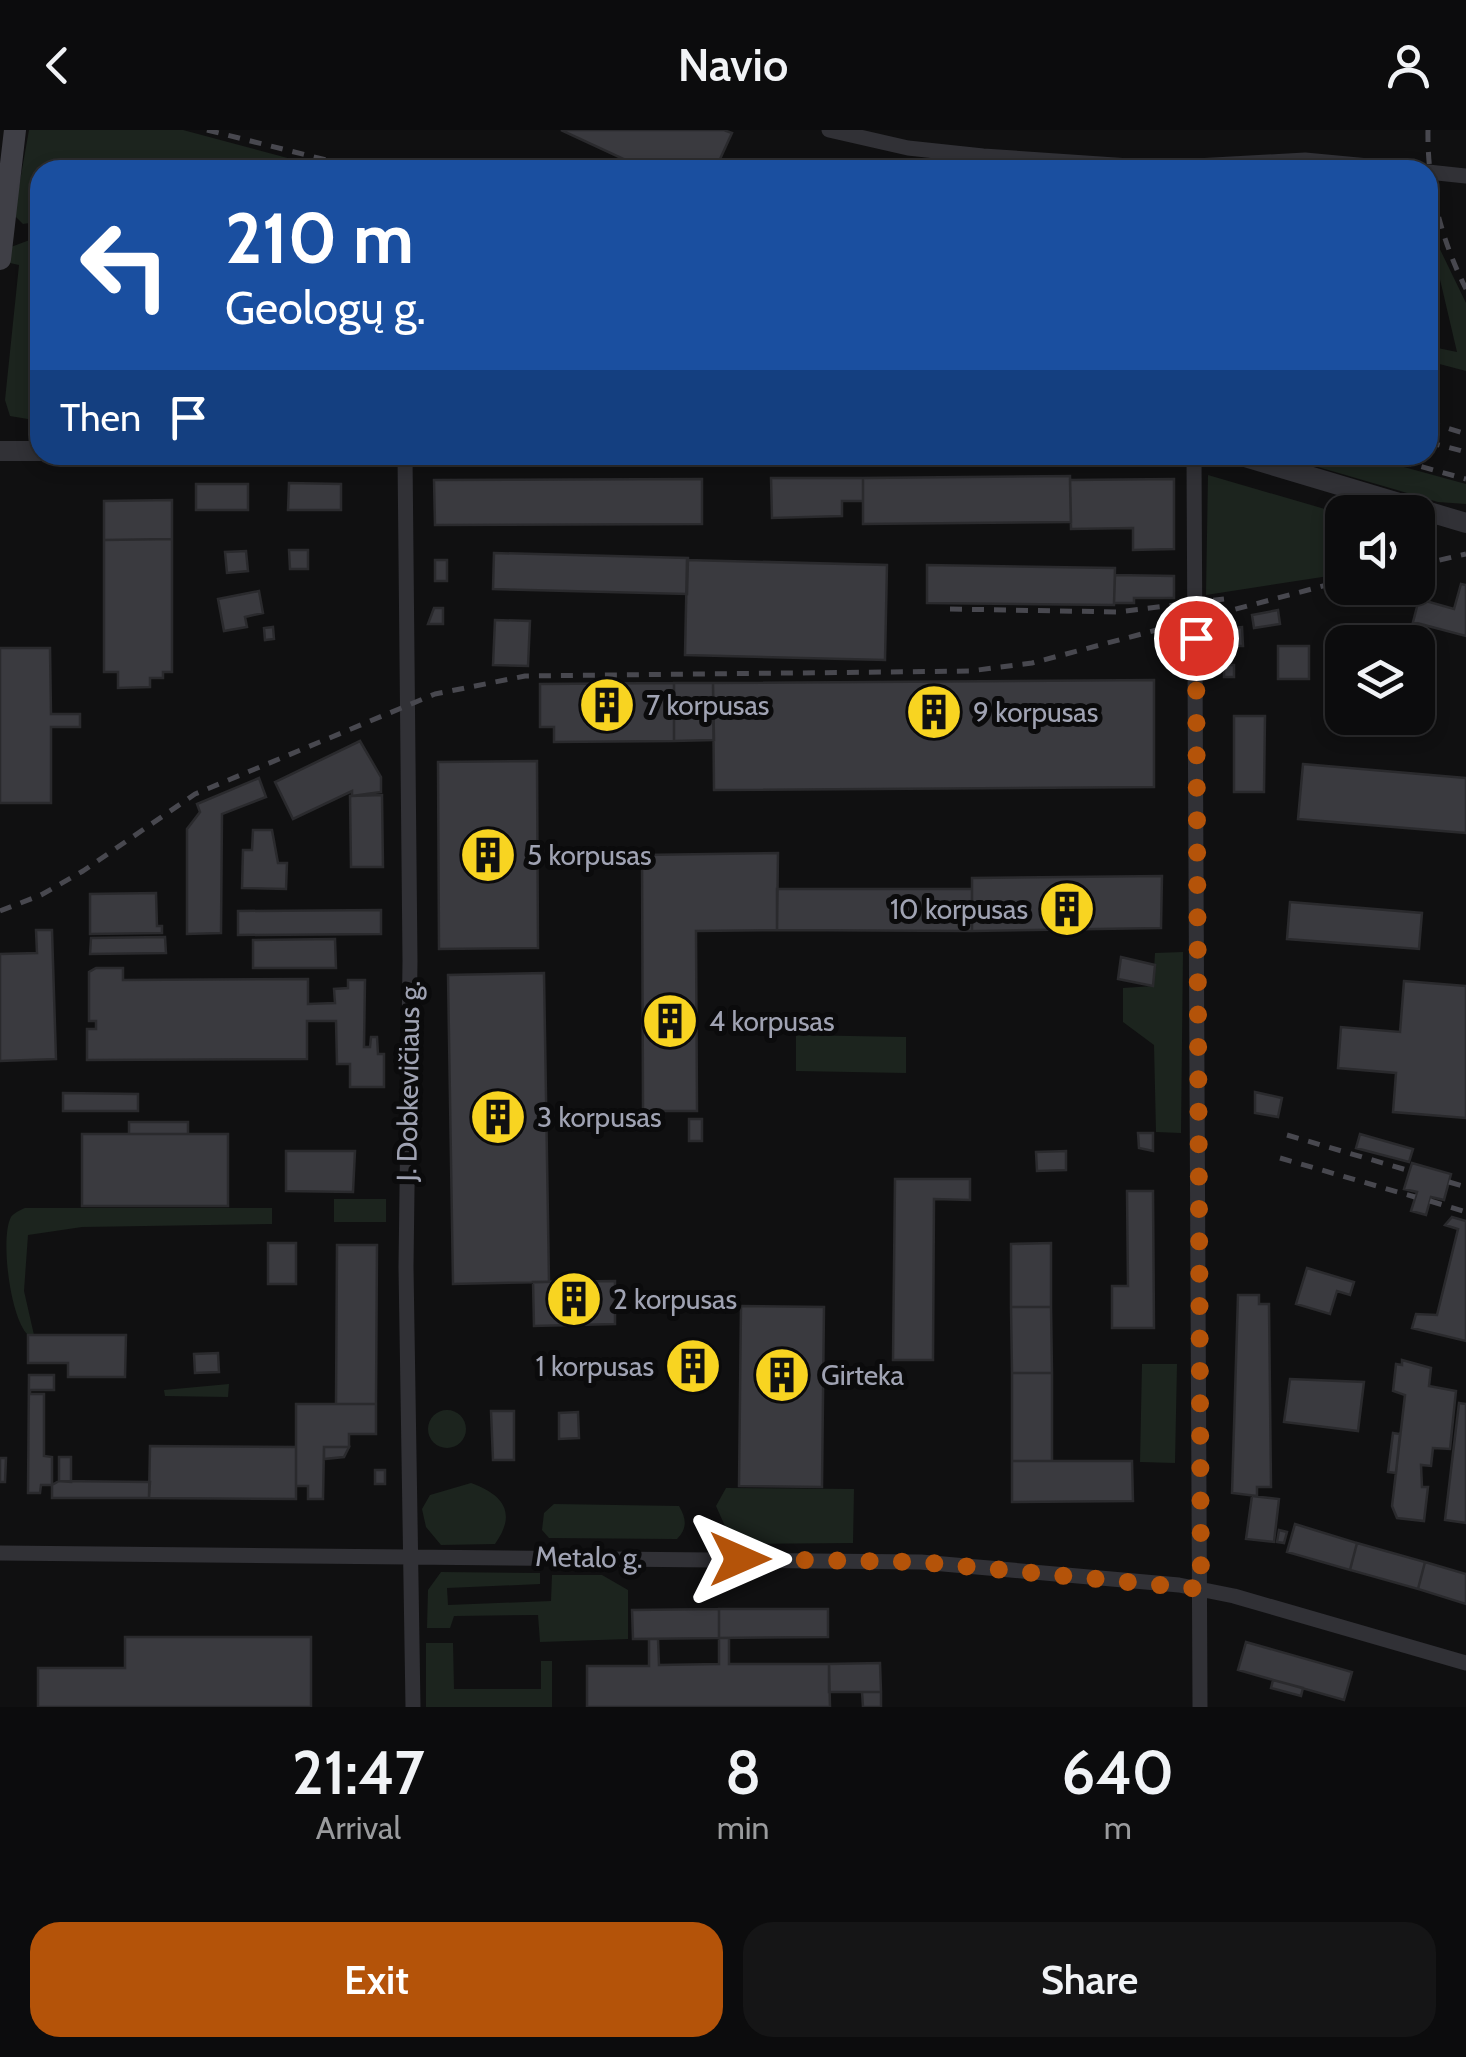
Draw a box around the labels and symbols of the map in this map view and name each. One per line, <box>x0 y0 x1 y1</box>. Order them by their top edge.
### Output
pin <box>1154 596 1239 681</box>
building icon: 7 korpusas <box>577 675 637 735</box>
building icon: 9 korpusas <box>904 682 964 742</box>
place label: 7 korpusas <box>646 688 769 722</box>
place label: 9 korpusas <box>973 695 1098 729</box>
building icon: 5 korpusas <box>458 825 518 885</box>
place label: 5 korpusas <box>527 838 652 872</box>
building icon: 10 korpusas <box>1037 879 1097 939</box>
place label: 10 korpusas <box>890 892 1028 926</box>
street label: J. Dobkevičiaus g. <box>389 980 427 1183</box>
building icon: 4 korpusas <box>640 991 700 1051</box>
place label: 4 korpusas <box>709 1004 835 1038</box>
building icon: 3 korpusas <box>468 1087 528 1147</box>
place label: 3 korpusas <box>537 1100 662 1134</box>
building icon: 2 korpusas <box>544 1269 604 1329</box>
place label: 2 korpusas <box>613 1282 737 1316</box>
building icon: 1 korpusas <box>663 1336 723 1396</box>
building icon: Girteka <box>752 1345 812 1405</box>
place label: 1 korpusas <box>536 1349 654 1383</box>
place label: Girteka <box>821 1358 904 1392</box>
position arrow <box>688 1507 792 1611</box>
street label: Metalo g. <box>535 1539 643 1575</box>

